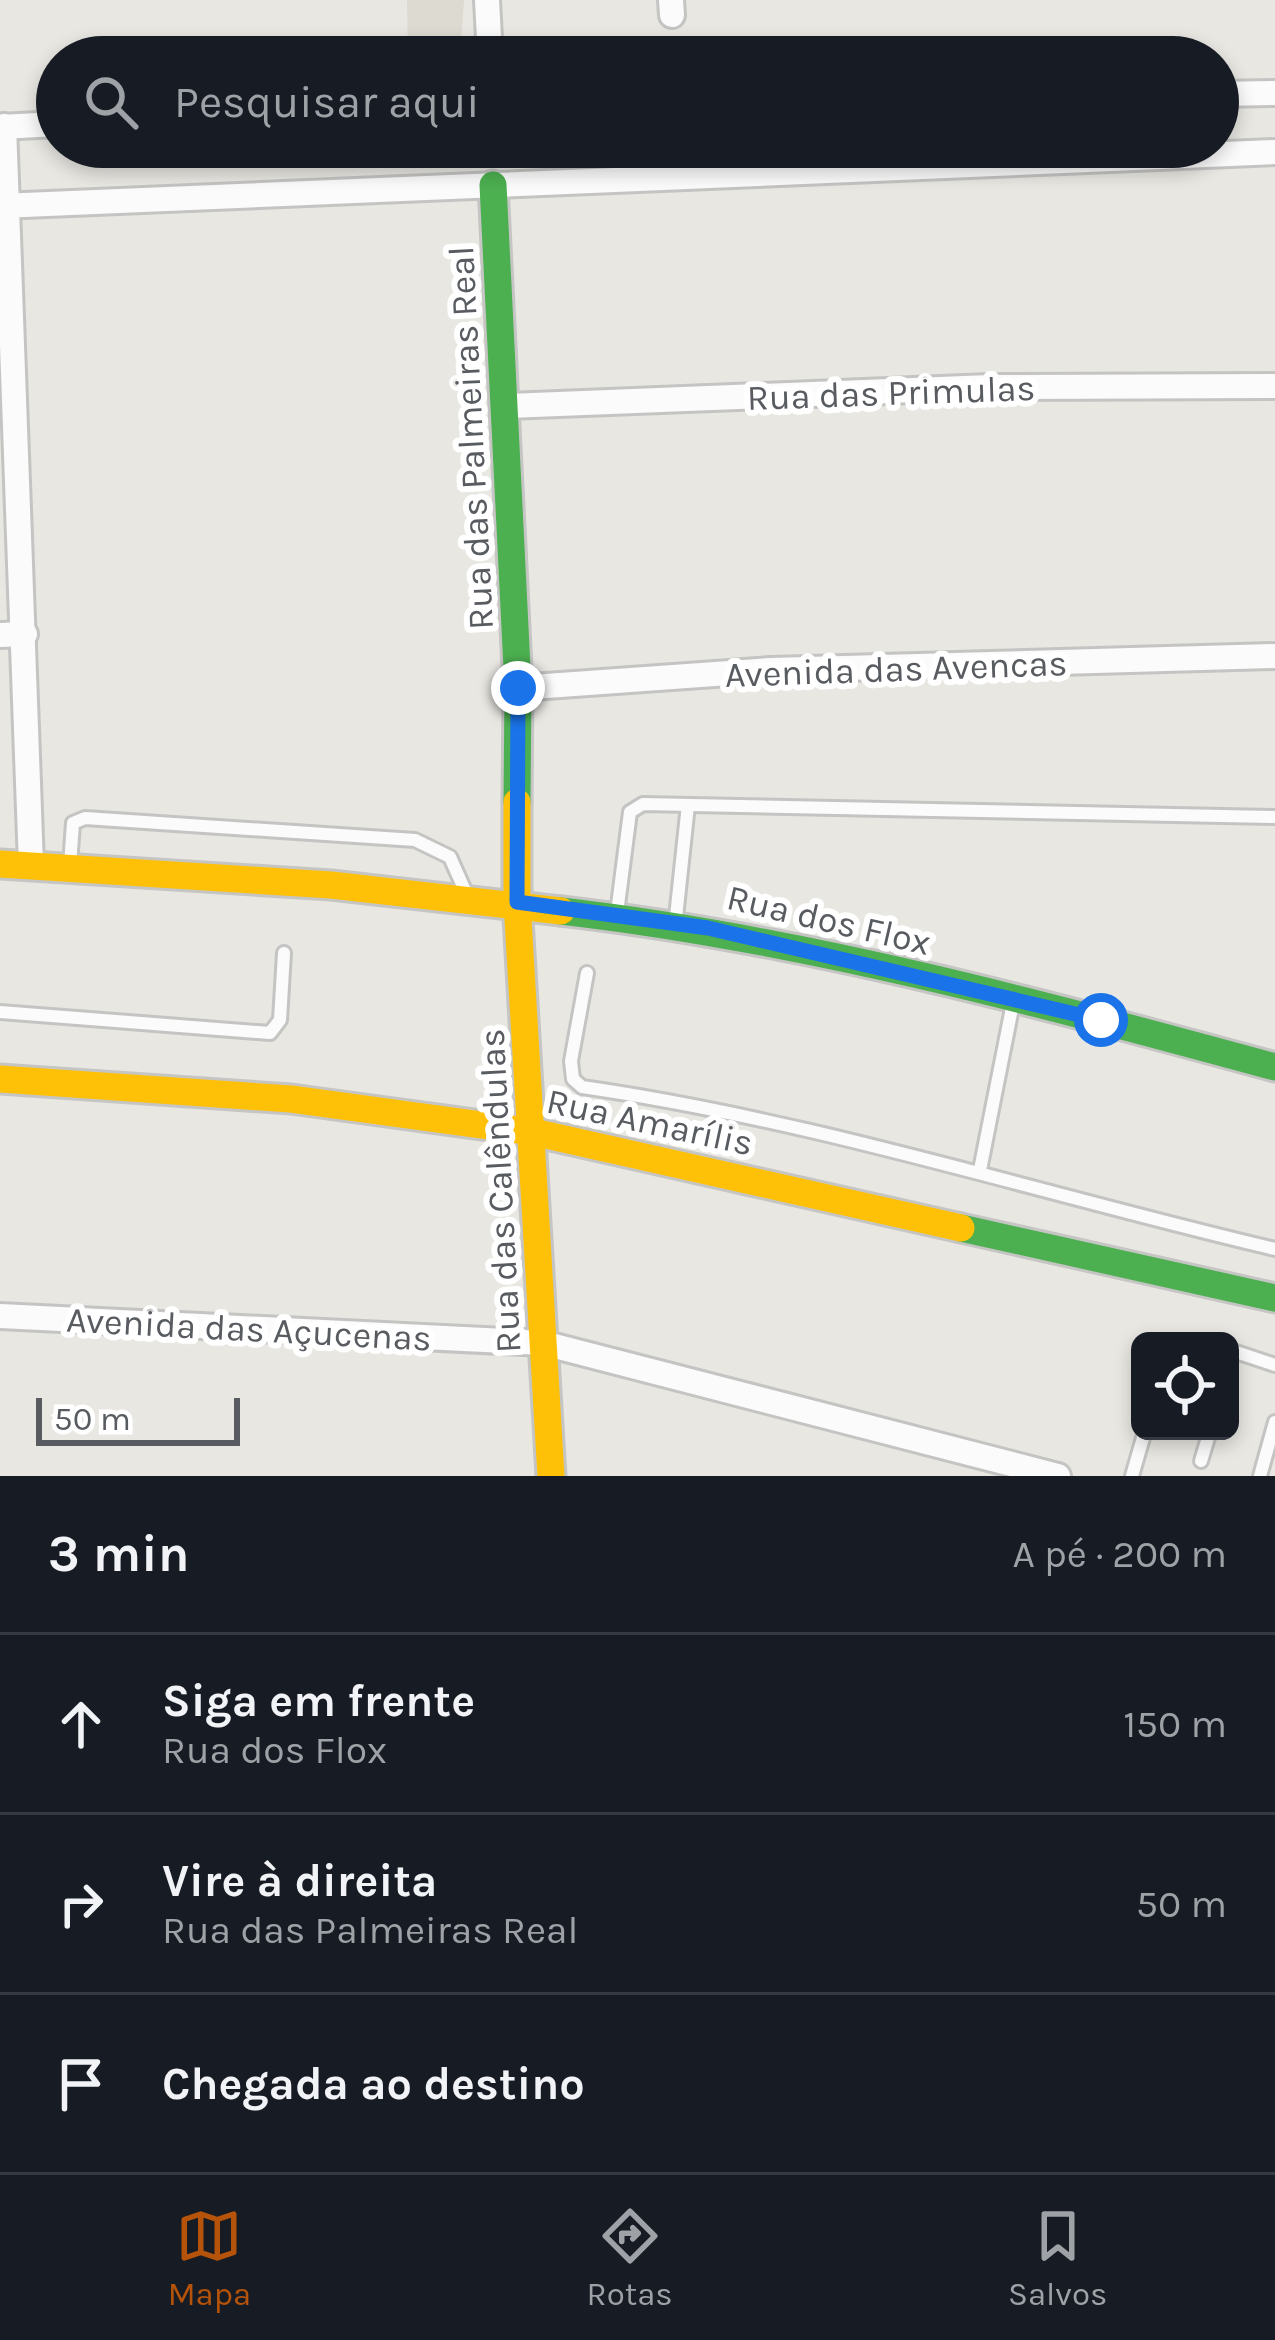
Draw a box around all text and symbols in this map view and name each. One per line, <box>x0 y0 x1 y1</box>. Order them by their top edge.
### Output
search box <box>36 36 1239 168</box>
icon: search <box>78 69 144 135</box>
text: Pesquisar aqui <box>174 76 480 128</box>
street label: Rua das Palmeiras Real <box>440 245 502 631</box>
street label: Rua das Primulas <box>746 367 1036 419</box>
street label: Avenida das Avencas <box>724 642 1068 696</box>
route end <box>491 661 545 715</box>
street label: Rua dos Flox <box>723 876 935 964</box>
route start <box>1074 993 1128 1047</box>
street label: Rua das Calêndulas <box>471 1028 529 1354</box>
street label: Rua Amarílis <box>543 1080 757 1164</box>
street label: Avenida das Açucenas <box>65 1298 433 1360</box>
map controls <box>1131 1332 1239 1440</box>
button: locate <box>1131 1332 1239 1440</box>
scale bar <box>36 1392 240 1445</box>
text: 50 m <box>54 1400 131 1438</box>
text: 3 min <box>48 1524 190 1584</box>
text: A pé · 200 m <box>1012 1531 1227 1577</box>
text: Siga em frente <box>162 1675 475 1727</box>
icon: ahead <box>48 1691 114 1757</box>
text: 150 m <box>1123 1701 1227 1747</box>
text: Rua dos Flox <box>162 1727 387 1773</box>
text: Vire à direita <box>162 1855 437 1907</box>
icon: right <box>48 1871 114 1937</box>
text: 50 m <box>1136 1881 1227 1927</box>
text: Rua das Palmeiras Real <box>162 1907 578 1953</box>
icon: arrive <box>48 2051 114 2117</box>
text: Chegada ao destino <box>162 2058 585 2110</box>
tab: Mapa <box>168 2203 251 2313</box>
tab: Rotas <box>587 2203 673 2313</box>
tab: Salvos <box>1008 2203 1107 2313</box>

